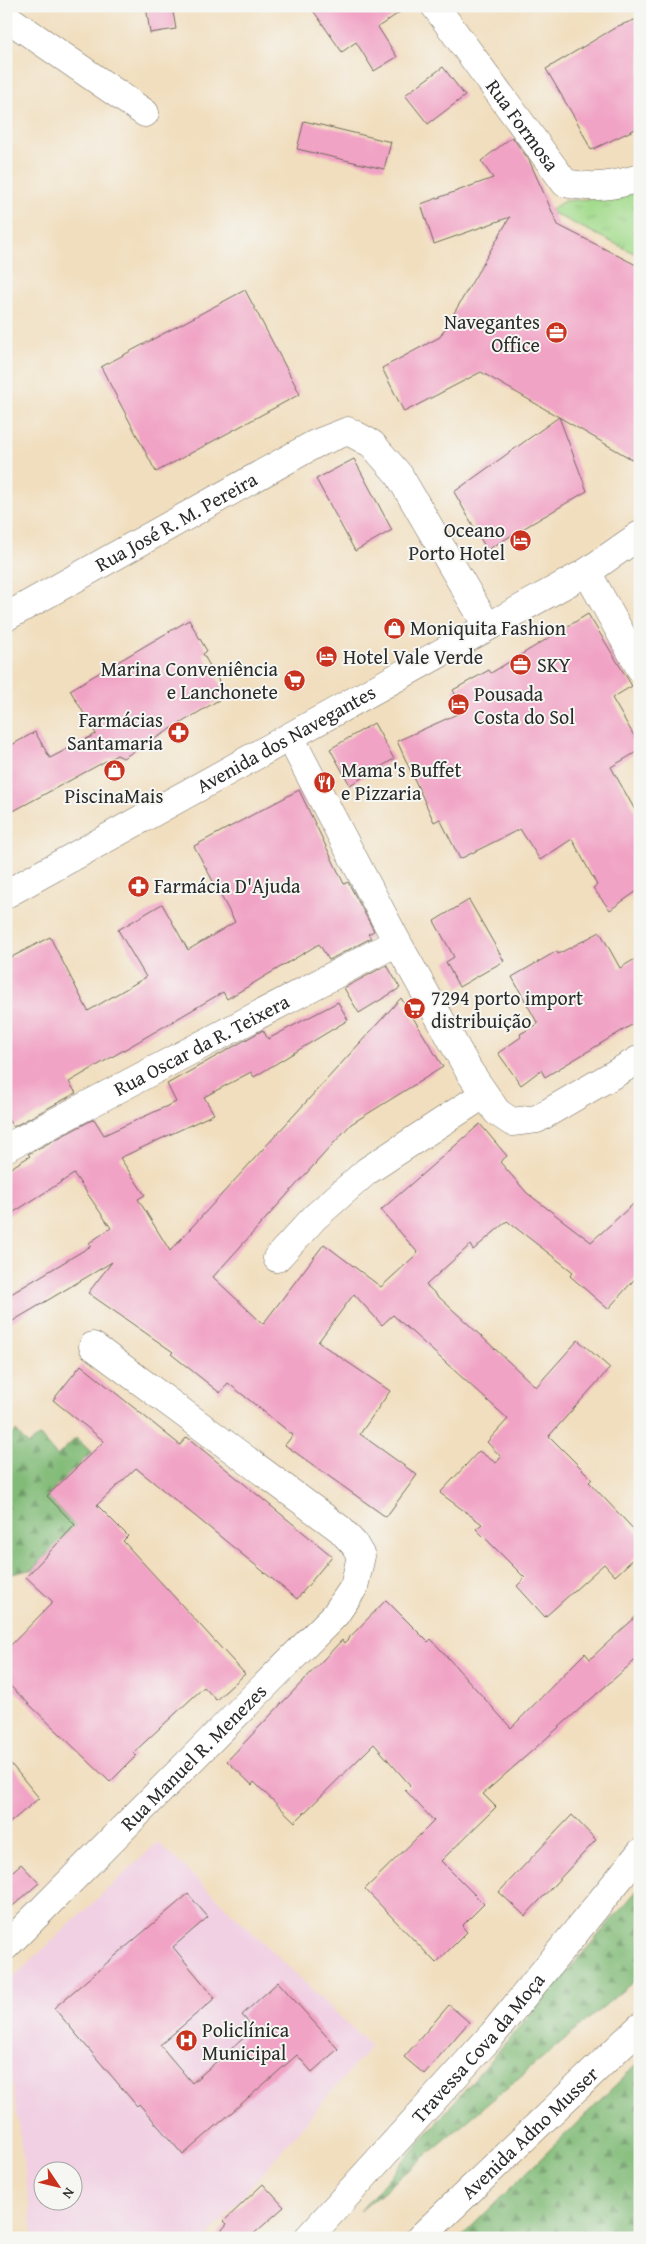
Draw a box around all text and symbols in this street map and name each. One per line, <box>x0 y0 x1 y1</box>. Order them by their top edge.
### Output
street label: Rua Formosa <box>479 73 567 177</box>
place label: Navegantes Office <box>444 307 540 359</box>
office icon: Navegantes Office <box>544 321 568 345</box>
street label: Rua José R. M. Pereira <box>90 464 263 578</box>
place label: Oceano Porto Hotel <box>409 515 505 567</box>
hotel icon: Oceano Porto Hotel <box>509 529 533 553</box>
place label: Moniquita Fashion <box>410 613 566 642</box>
shop icon: Moniquita Fashion <box>382 616 406 640</box>
place label: Hotel Vale Verde <box>343 642 483 671</box>
hotel icon: Hotel Vale Verde <box>315 645 339 669</box>
place label: SKY <box>537 650 571 679</box>
office icon: SKY <box>509 653 533 677</box>
place label: Marina Conveniência e Lanchonete <box>101 654 279 706</box>
supermarket icon: Marina Conveniência e Lanchonete <box>282 669 306 693</box>
street label: Avenida dos Navegantes <box>191 677 381 800</box>
place label: Pousada Costa do Sol <box>474 679 575 731</box>
hotel icon: Pousada Costa do Sol <box>446 693 470 717</box>
place label: Farmácias Santamaria <box>67 705 164 757</box>
pharmacy icon: Farmácias Santamaria <box>167 720 191 744</box>
place label: Mama's Buffet e Pizzaria <box>341 755 462 807</box>
shop icon: PiscinaMais <box>102 758 126 782</box>
restaurant icon: Mama's Buffet e Pizzaria <box>313 770 337 794</box>
place label: PiscinaMais <box>65 781 163 810</box>
place label: Farmácia D'Ajuda <box>154 871 301 900</box>
pharmacy icon: Farmácia D'Ajuda <box>126 874 150 898</box>
place label: 7294 porto import distribuição <box>431 983 583 1035</box>
street label: Rua Oscar da R. Teixera <box>108 986 295 1103</box>
supermarket icon: 7294 porto import distribuição <box>403 997 427 1021</box>
street label: Rua Manuel R. Menezes <box>113 1677 273 1837</box>
street label: Travessa Cova da Moça <box>404 1966 551 2129</box>
place label: Policlínica Municipal <box>202 2015 290 2067</box>
hospital icon: Policlínica Municipal <box>174 2029 198 2053</box>
street label: Avenida Adno Musser <box>454 2059 605 2206</box>
north arrow <box>32 2162 82 2212</box>
text: N <box>57 2184 80 2204</box>

